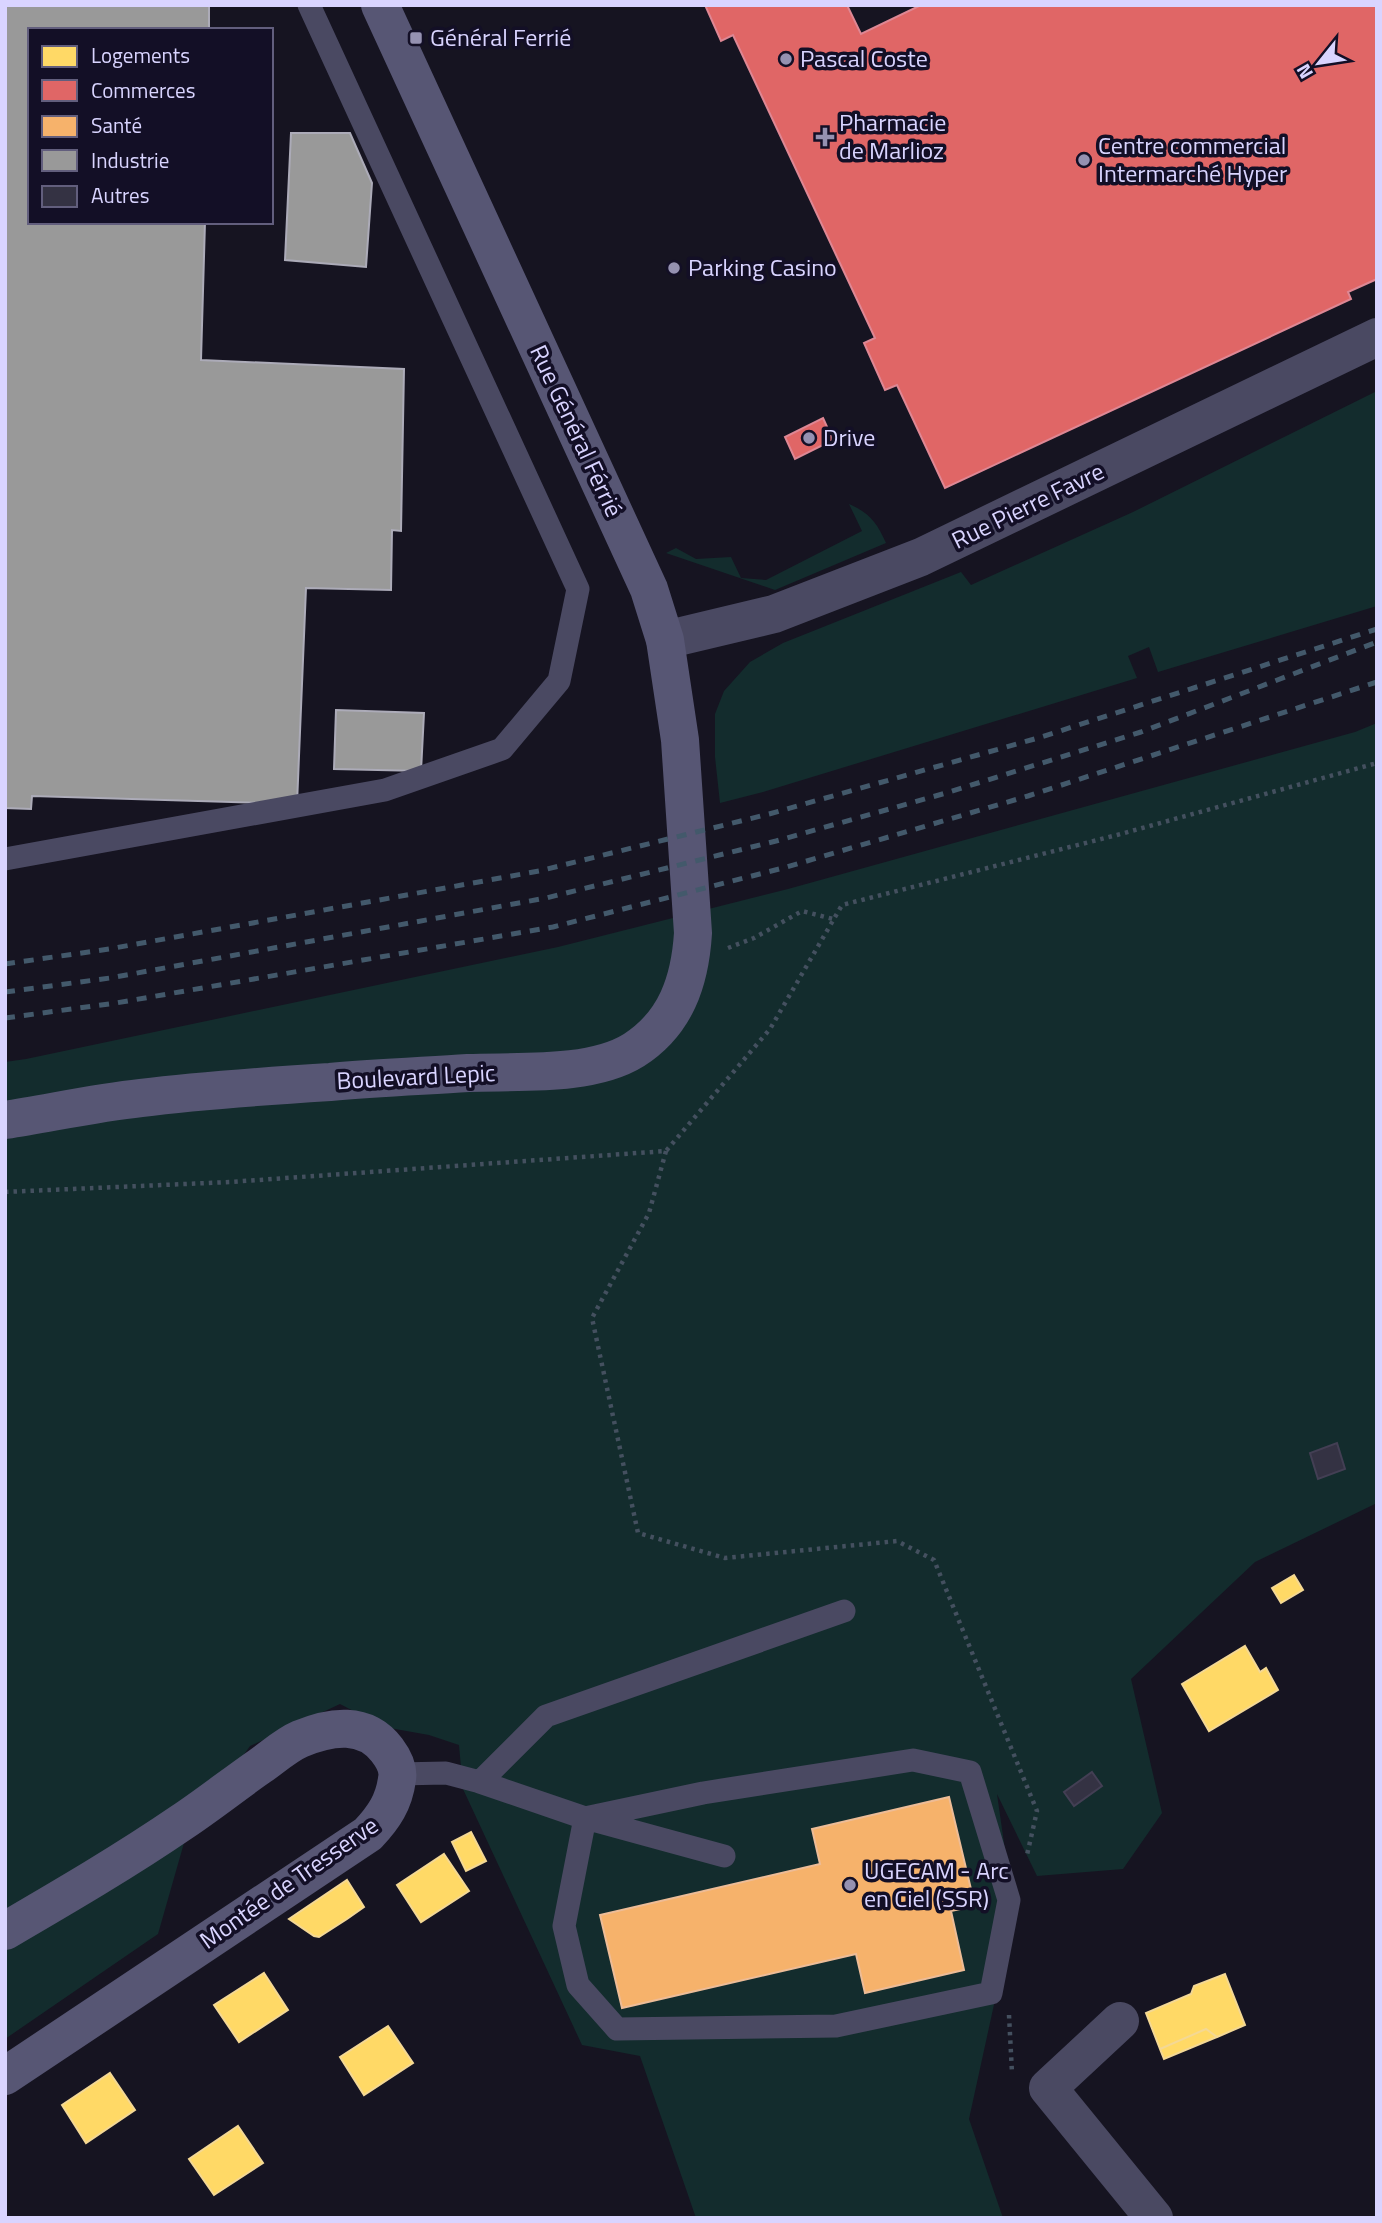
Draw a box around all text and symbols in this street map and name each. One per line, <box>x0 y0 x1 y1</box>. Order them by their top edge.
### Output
place label: Général Ferrié <box>430 19 571 55</box>
legend <box>28 28 273 224</box>
north arrow <box>1284 28 1354 98</box>
marker: Général Ferrié <box>408 30 424 46</box>
text: Logements <box>91 39 190 71</box>
place label: Pascal Coste <box>800 40 928 76</box>
marker: Pascal Coste <box>778 51 794 67</box>
text: N <box>1288 59 1320 85</box>
text: Commerces <box>91 74 195 106</box>
place label: Pharmacie de Marlioz <box>839 104 946 168</box>
text: Santé <box>91 109 142 141</box>
place label: Centre commercial Intermarché Hyper <box>1098 127 1287 191</box>
marker: Pharmacie de Marlioz <box>817 129 833 145</box>
text: Industrie <box>91 144 169 176</box>
marker: Centre commercial Intermarché Hyper <box>1076 152 1092 168</box>
text: Autres <box>91 179 149 211</box>
place label: Parking Casino <box>688 249 837 285</box>
marker: Parking Casino <box>666 260 682 276</box>
street label: Rue Général Férrié <box>521 339 633 523</box>
place label: Drive <box>823 419 876 455</box>
marker: Drive <box>801 430 817 446</box>
street label: Rue Pierre Favre <box>945 453 1110 558</box>
street label: Boulevard Lepic <box>336 1054 496 1098</box>
street label: Montée de Tresserve <box>192 1807 385 1957</box>
place label: UGECAM - Arc en Ciel (SSR) <box>864 1852 1009 1916</box>
marker: UGECAM - Arc en Ciel (SSR) <box>842 1877 858 1893</box>

